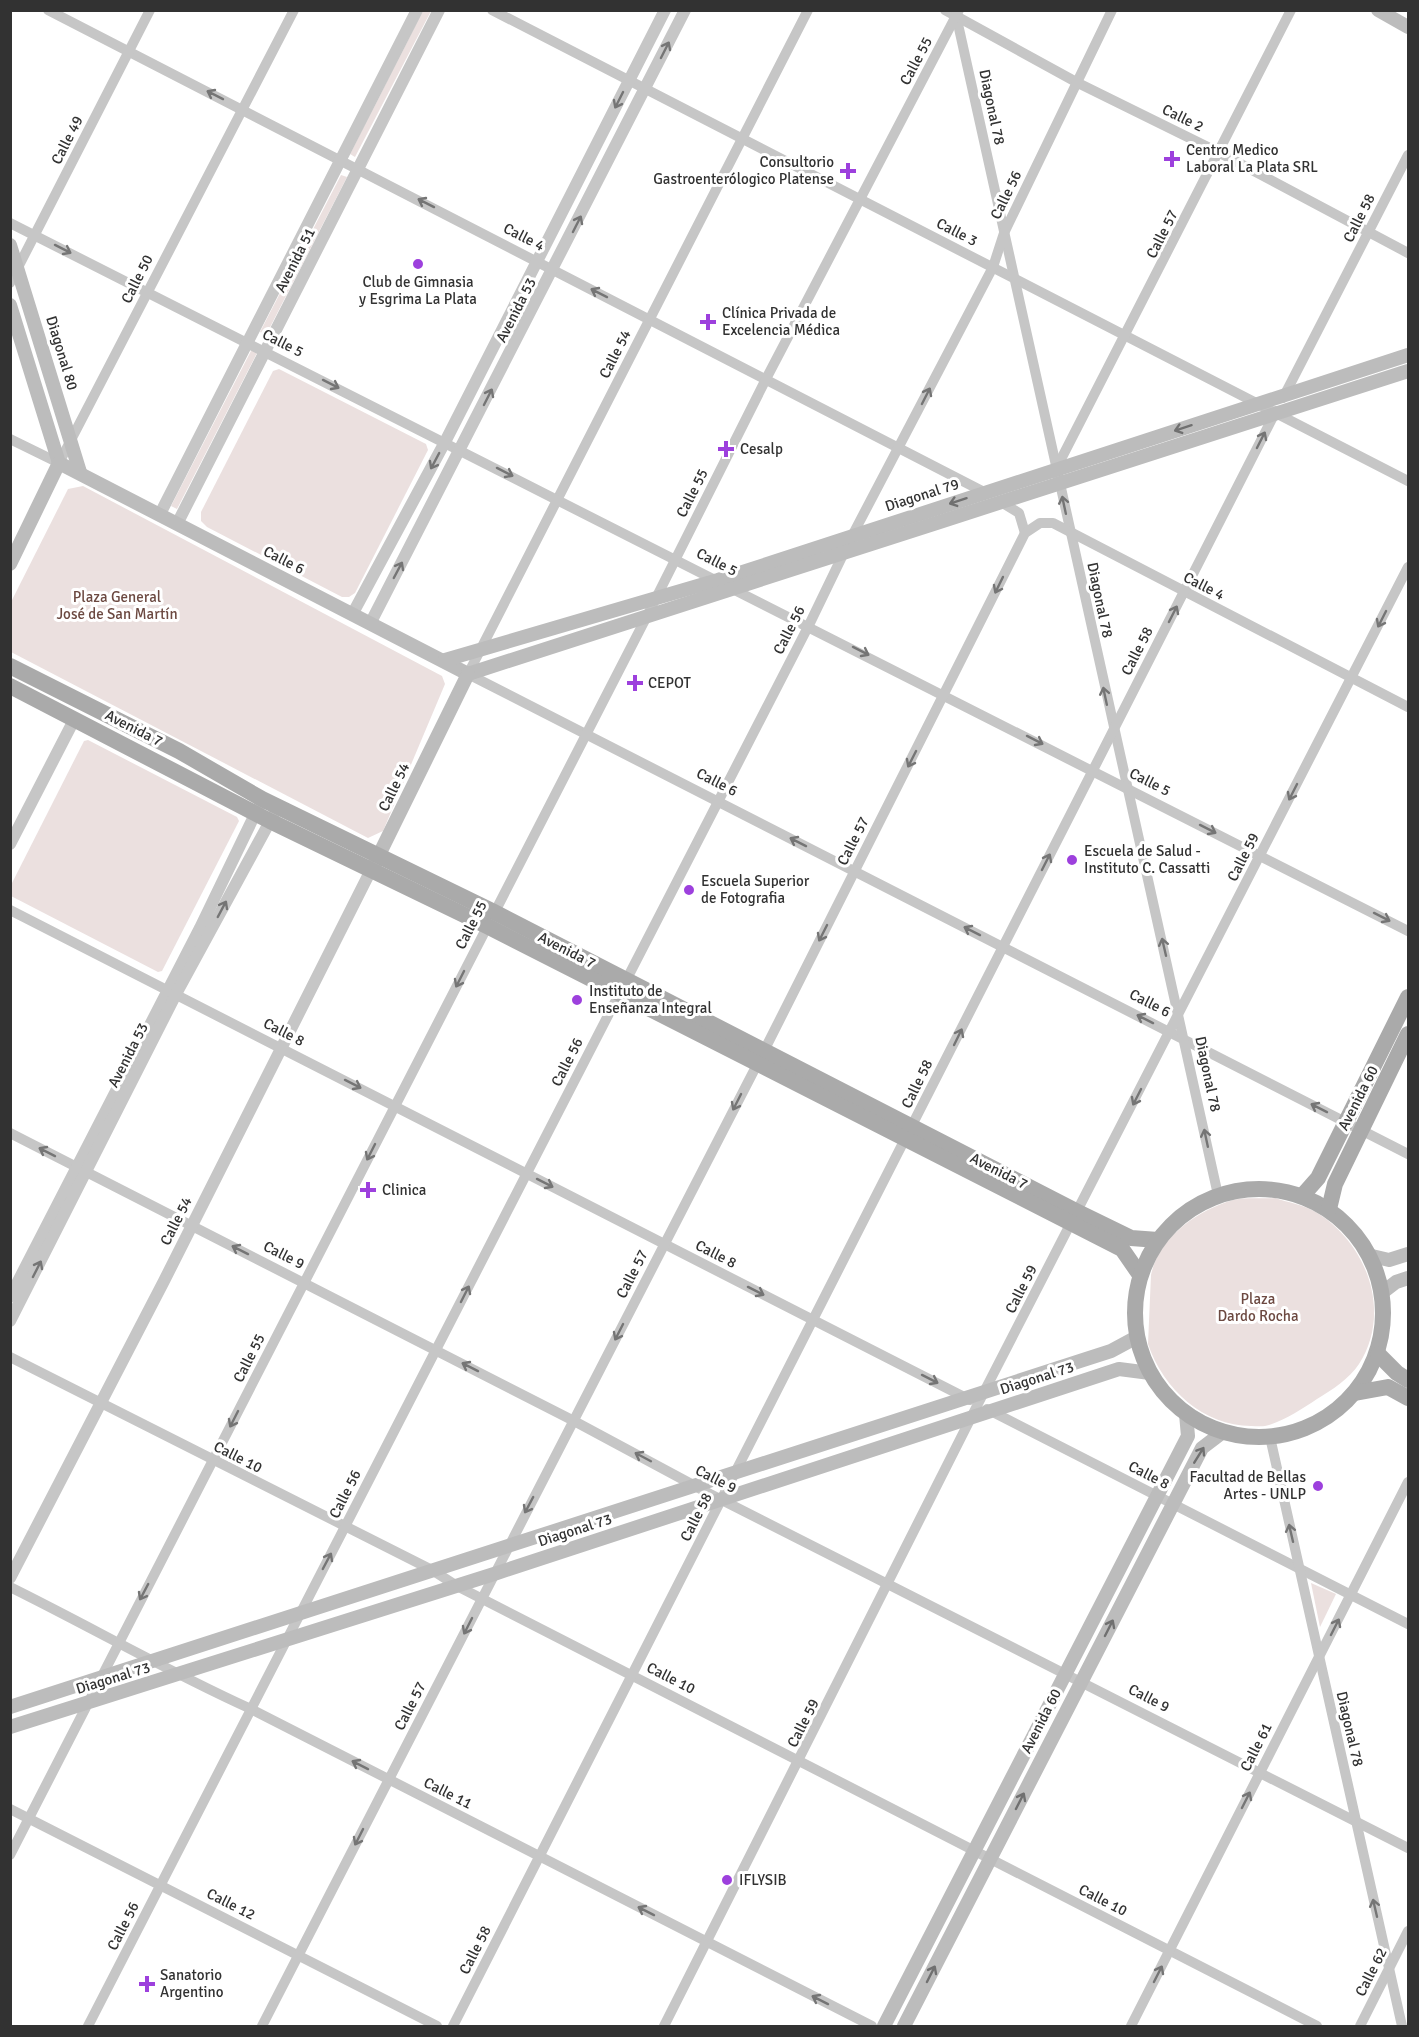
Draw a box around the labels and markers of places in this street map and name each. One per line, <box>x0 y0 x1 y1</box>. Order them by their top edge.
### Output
place label: Centro Medico Laboral La Plata SRL <box>1186 141 1318 176</box>
marker: Centro Medico Laboral La Plata SRL <box>1163 150 1181 168</box>
place label: Consultorio Gastroenterólogico Platense <box>653 153 834 188</box>
marker: Consultorio Gastroenterólogico Platense <box>839 162 857 180</box>
marker: Club de Gimnasia y Esgrima La Plata <box>411 257 425 271</box>
place label: Club de Gimnasia y Esgrima La Plata <box>359 273 477 308</box>
place label: Clínica Privada de Excelencia Médica <box>722 304 840 339</box>
marker: Clínica Privada de Excelencia Médica <box>699 313 717 331</box>
marker: Cesalp <box>717 440 735 458</box>
place label: Cesalp <box>740 440 783 458</box>
marker: CEPOT <box>626 674 644 692</box>
place label: CEPOT <box>648 674 692 692</box>
place label: Escuela de Salud - Instituto C. Cassatti <box>1084 842 1210 877</box>
marker: Escuela de Salud - Instituto C. Cassatti <box>1065 853 1079 867</box>
place label: Escuela Superior de Fotografia <box>701 872 810 907</box>
marker: Escuela Superior de Fotografia <box>682 883 696 897</box>
place label: Instituto de Enseñanza Integral <box>589 982 712 1017</box>
marker: Instituto de Enseñanza Integral <box>570 993 584 1007</box>
marker: Clinica <box>359 1181 377 1199</box>
place label: Clinica <box>382 1181 426 1199</box>
place label: Facultad de Bellas Artes - UNLP <box>1189 1468 1306 1503</box>
marker: Facultad de Bellas Artes - UNLP <box>1311 1479 1325 1493</box>
place label: IFLYSIB <box>739 1871 787 1889</box>
marker: IFLYSIB <box>720 1873 734 1887</box>
place label: Sanatorio Argentino <box>160 1966 224 2001</box>
marker: Sanatorio Argentino <box>138 1975 156 1993</box>

